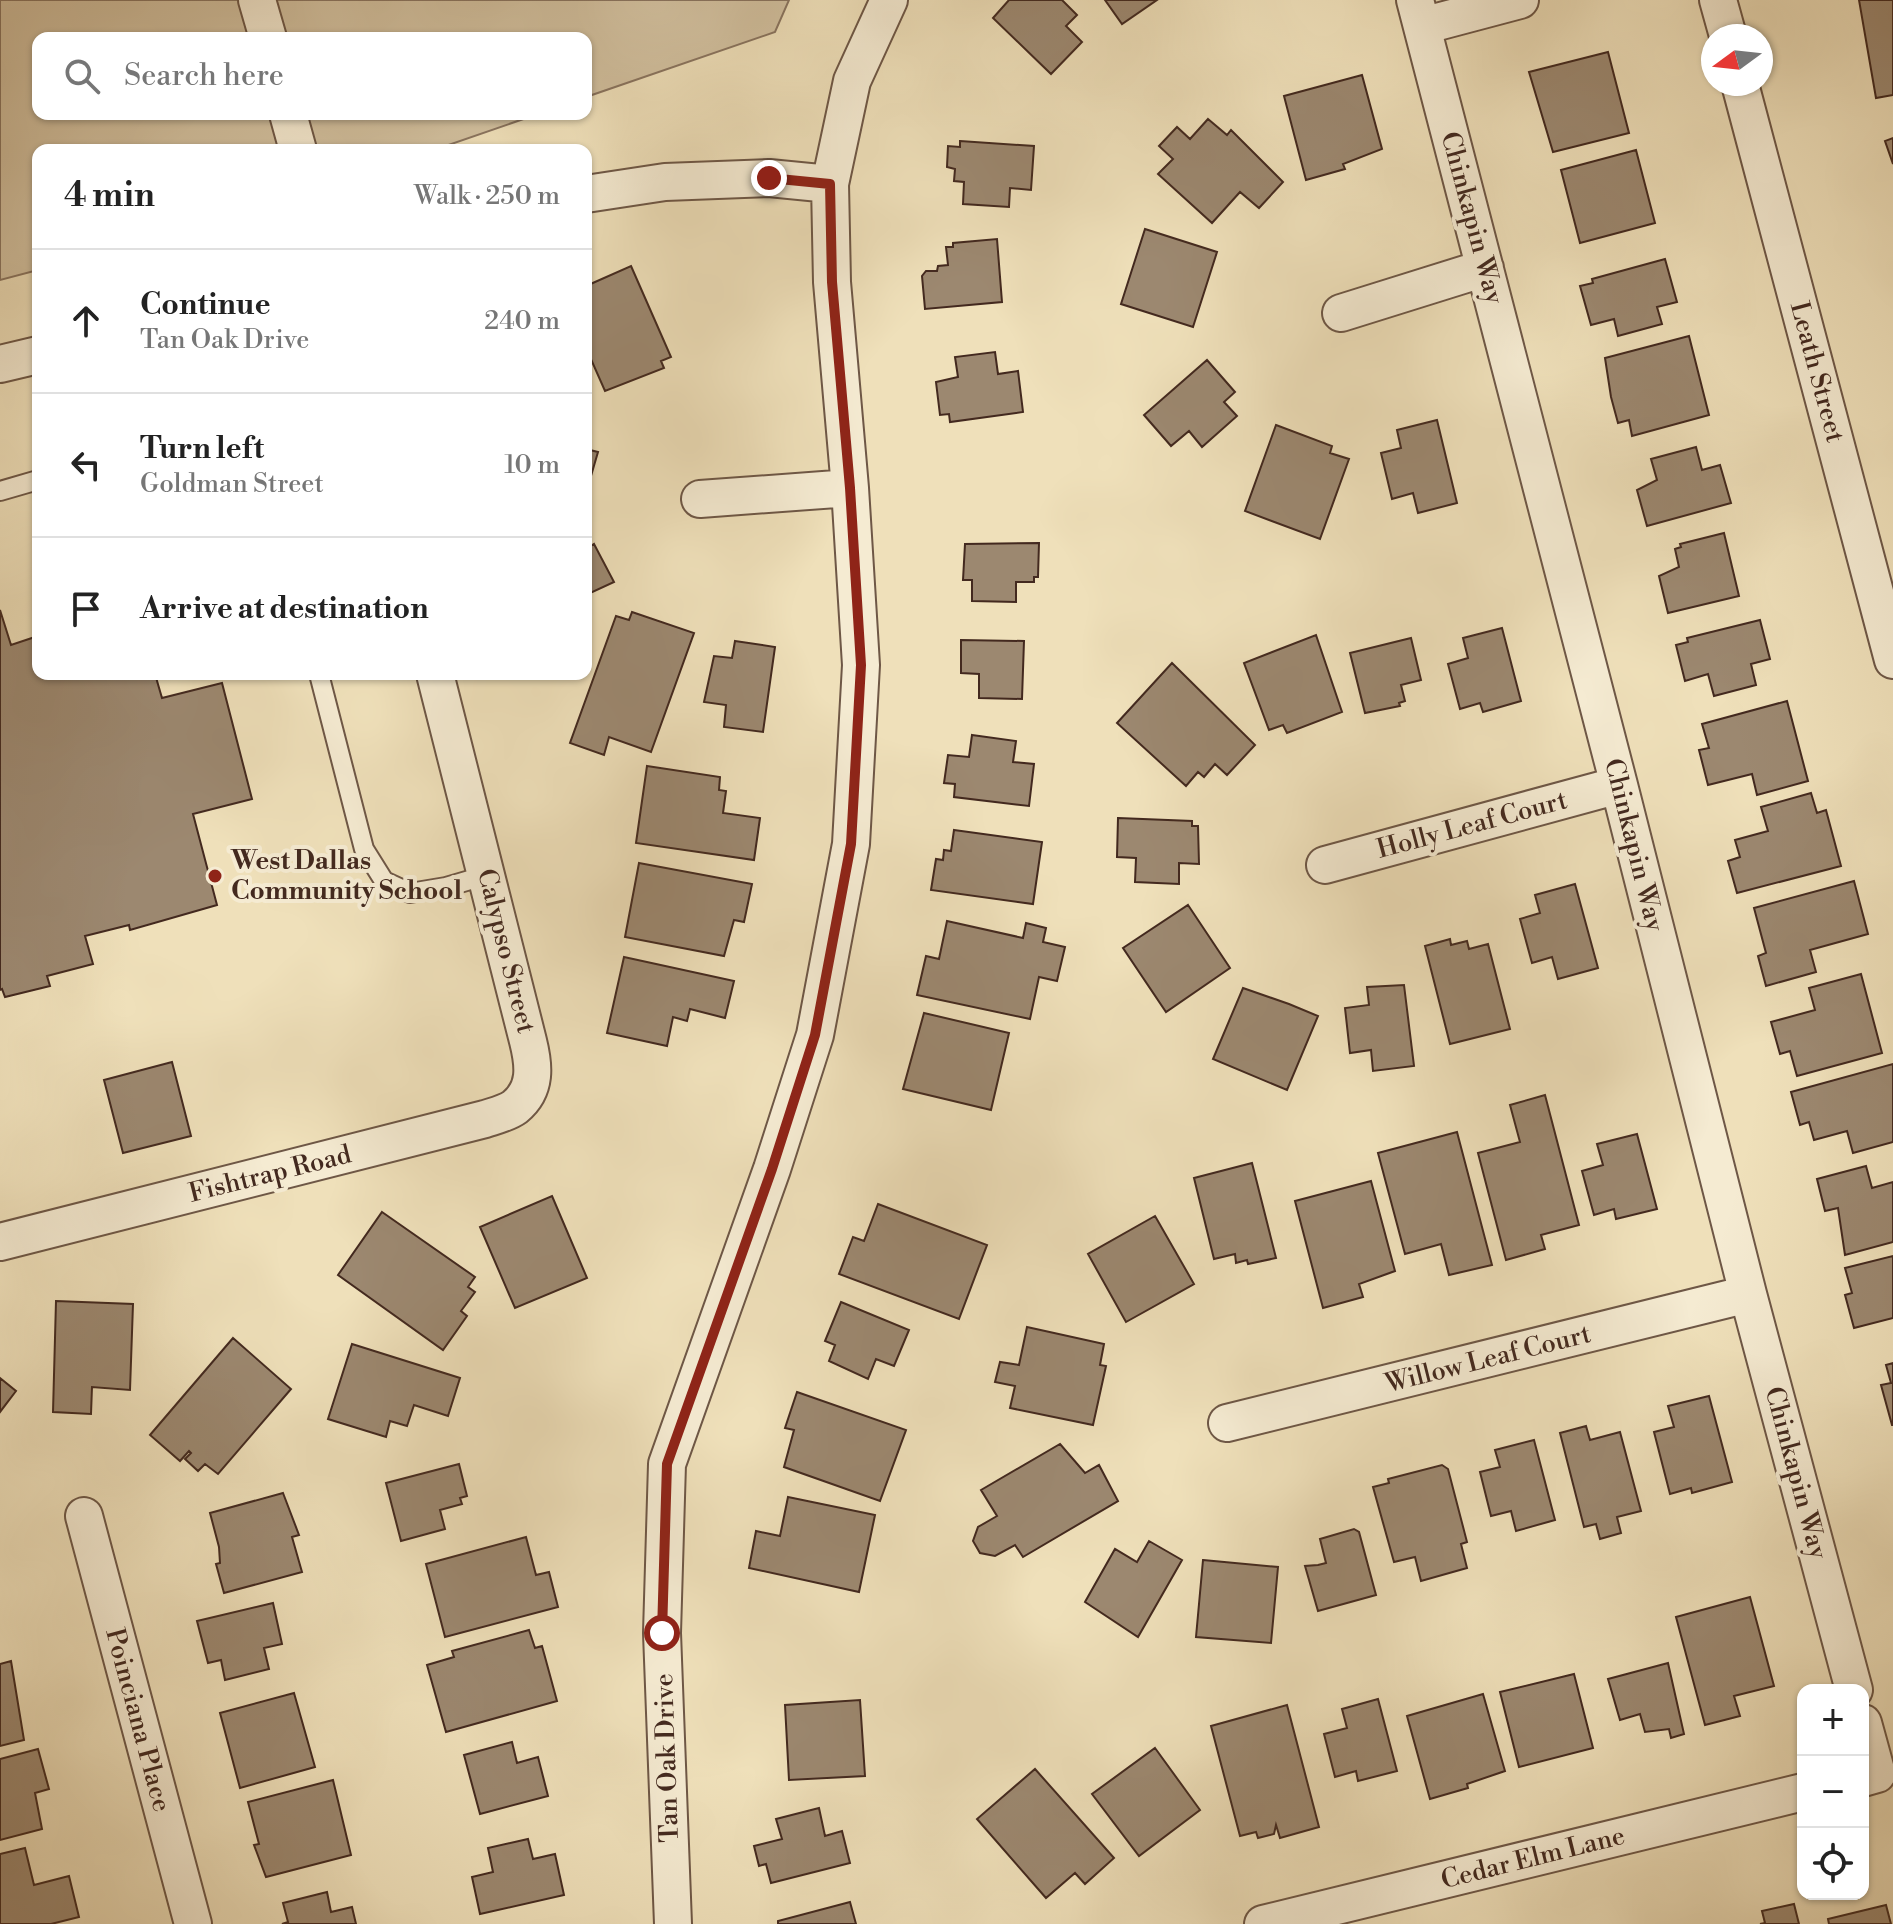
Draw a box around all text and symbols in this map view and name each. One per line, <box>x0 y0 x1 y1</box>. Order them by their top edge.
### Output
north arrow <box>1701 24 1773 96</box>
search box <box>32 32 592 120</box>
icon: search <box>60 54 104 98</box>
text: Search here <box>124 57 284 95</box>
street label: Chinkapin Way <box>1434 128 1510 308</box>
route end <box>751 160 787 196</box>
text: 4 min <box>64 175 155 217</box>
text: Walk · 250 m <box>414 180 560 212</box>
text: Continue <box>140 286 271 324</box>
street label: Leath Street <box>1783 298 1851 446</box>
icon: ahead <box>64 299 108 343</box>
text: 240 m <box>484 305 560 337</box>
text: Tan Oak Drive <box>140 324 309 356</box>
text: Turn left <box>140 430 264 468</box>
icon: left <box>64 443 108 487</box>
text: 10 m <box>504 449 560 481</box>
text: Goldman Street <box>140 468 324 500</box>
icon: arrive <box>64 587 108 631</box>
text: Arrive at destination <box>140 590 429 628</box>
street label: Chinkapin Way <box>1597 755 1671 935</box>
street label: Holly Leaf Court <box>1373 784 1571 866</box>
place label: West Dallas Community School <box>230 845 463 907</box>
street label: Calypso Street <box>470 865 542 1037</box>
marker: West Dallas Community School <box>206 867 224 885</box>
street label: Fishtrap Road <box>185 1138 355 1210</box>
street label: Willow Leaf Court <box>1381 1318 1594 1400</box>
street label: Chinkapin Way <box>1758 1383 1834 1563</box>
route start <box>644 1615 680 1651</box>
street label: Poinciana Place <box>98 1625 178 1815</box>
street label: Tan Oak Drive <box>648 1673 686 1843</box>
map controls <box>1797 1684 1869 1900</box>
button: + <box>1797 1684 1869 1756</box>
button: − <box>1797 1756 1869 1828</box>
street label: Cedar Elm Lane <box>1438 1820 1628 1896</box>
button: locate <box>1797 1828 1869 1900</box>

